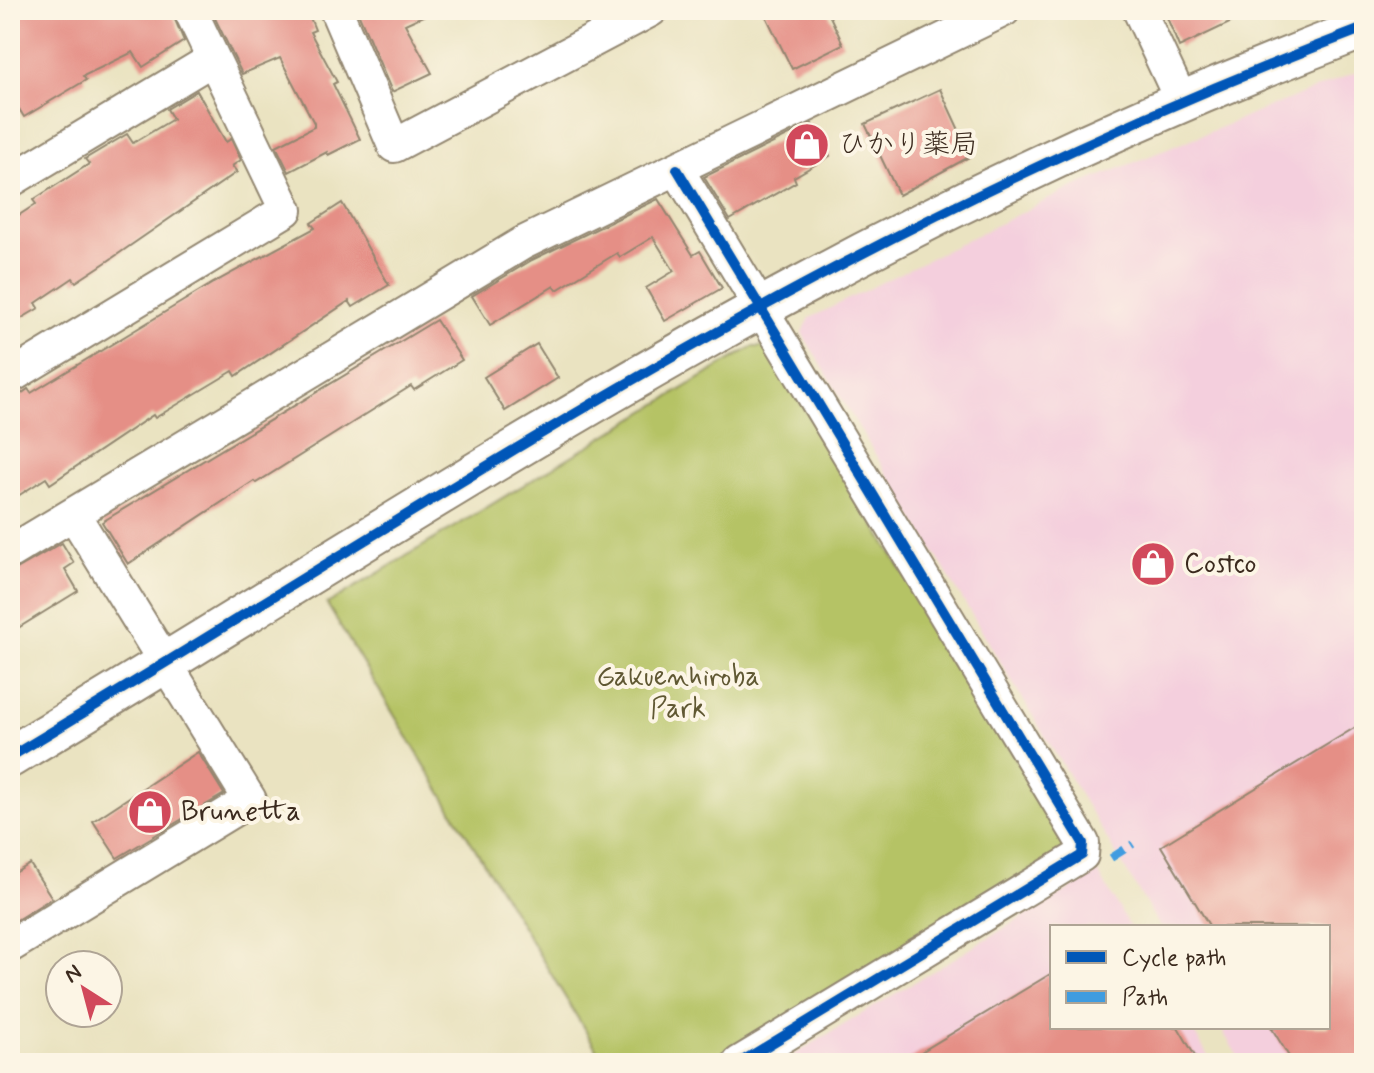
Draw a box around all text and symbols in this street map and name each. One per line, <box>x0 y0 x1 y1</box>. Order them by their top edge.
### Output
shop icon: ひかり薬局 <box>783 121 831 169</box>
place label: ひかり薬局 <box>838 127 978 164</box>
shop icon: Costco <box>1129 540 1177 588</box>
place label: Costco <box>1184 546 1256 583</box>
park label: Gakuenhiroba Park <box>596 659 760 728</box>
shop icon: Brunetta <box>126 788 174 836</box>
place label: Brunetta <box>181 794 301 831</box>
legend <box>1050 925 1330 1029</box>
text: Cycle path <box>1122 943 1227 974</box>
north arrow <box>44 949 124 1029</box>
text: N <box>59 959 88 990</box>
text: Path <box>1122 983 1168 1014</box>

